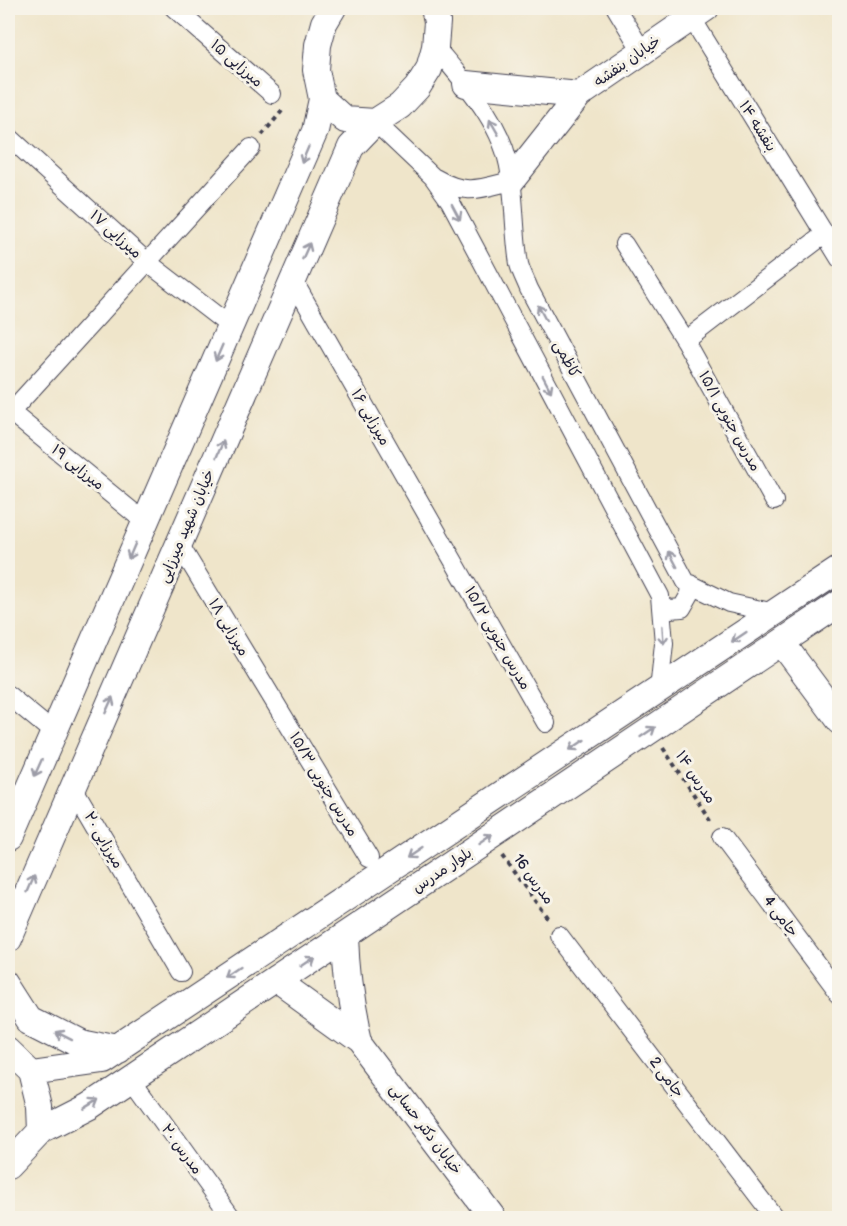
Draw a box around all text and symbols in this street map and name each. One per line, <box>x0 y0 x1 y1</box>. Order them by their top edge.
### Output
street label: خیابان بنفشه <box>590 32 664 91</box>
street label: میرزایی ۱۵ <box>206 35 267 91</box>
street label: بنفشه ۱۴ <box>735 97 781 155</box>
one-way arrow <box>487 118 499 135</box>
one-way arrow <box>298 145 310 163</box>
one-way arrow <box>450 203 462 220</box>
street label: میرزایی ۱۷ <box>86 206 146 263</box>
one-way arrow <box>301 242 312 261</box>
one-way arrow <box>536 304 547 322</box>
street label: کاظمی <box>549 337 584 381</box>
one-way arrow <box>212 343 224 361</box>
street label: مدرس جنوبی ۱۵/۱ <box>694 368 765 475</box>
one-way arrow <box>541 375 553 392</box>
street label: میرزایی ۱۶ <box>347 386 394 449</box>
street label: میرزایی ۱۹ <box>47 440 108 494</box>
one-way arrow <box>215 441 226 459</box>
street label: خیابان شهید میرزایی <box>154 467 219 586</box>
one-way arrow <box>126 542 137 560</box>
one-way arrow <box>667 550 678 568</box>
street label: مدرس جنوبی ۱۵/۲ <box>460 583 535 693</box>
street label: میرزایی ۱۸ <box>204 595 253 659</box>
one-way arrow <box>658 624 669 644</box>
one-way arrow <box>731 631 747 643</box>
one-way arrow <box>104 696 115 714</box>
one-way arrow <box>639 726 656 738</box>
street label: مدرس جنوبی ۱۵/۳ <box>285 729 362 840</box>
one-way arrow <box>568 739 585 752</box>
street label: مدرس ۱۴ <box>671 747 720 807</box>
one-way arrow <box>32 759 43 777</box>
street label: میرزایی ۲۰ <box>80 808 127 872</box>
one-way arrow <box>477 834 494 846</box>
street label: بلوار مدرس <box>409 843 476 897</box>
one-way arrow <box>406 847 423 859</box>
street label: مدرس 16 <box>509 850 558 908</box>
one-way arrow <box>26 875 37 894</box>
street label: جامی 4 <box>759 892 802 941</box>
one-way arrow <box>298 955 314 967</box>
one-way arrow <box>226 967 243 979</box>
one-way arrow <box>54 1028 71 1040</box>
street label: جامی 2 <box>645 1053 688 1102</box>
street label: خیابان دکتر حسابی <box>385 1080 466 1178</box>
one-way arrow <box>84 1098 101 1111</box>
street label: مدرس ۲۰ <box>157 1120 206 1178</box>

